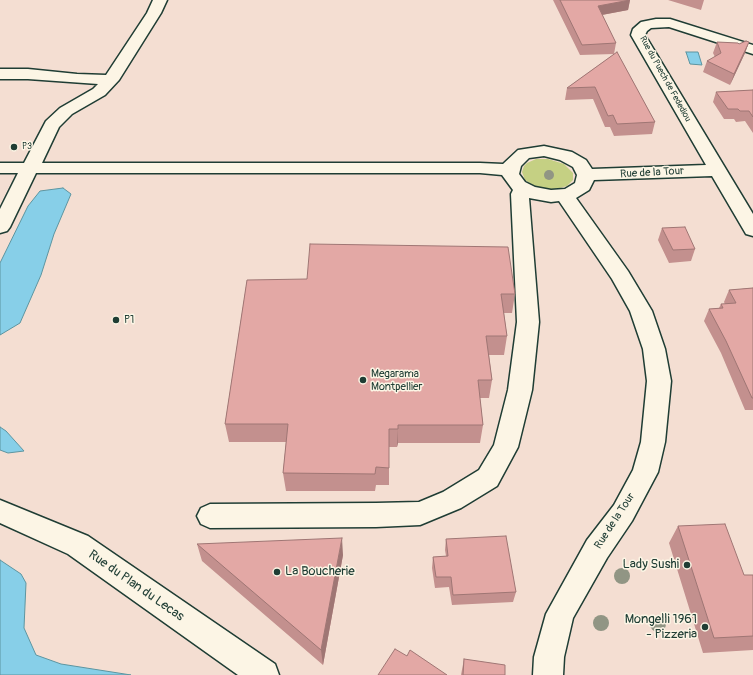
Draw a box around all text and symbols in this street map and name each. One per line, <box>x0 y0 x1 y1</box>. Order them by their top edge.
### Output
street label: Rue du Puech de Fedediou <box>637 34 693 124</box>
marker: P3 <box>9 142 19 152</box>
place label: P3 <box>22 142 32 152</box>
street label: Rue de la Tour <box>620 165 684 181</box>
place label: P1 <box>124 313 134 327</box>
marker: P1 <box>111 315 121 325</box>
place label: Megarama Montpellier <box>371 367 422 393</box>
marker: Megarama Montpellier <box>358 375 368 385</box>
street label: Rue de la Tour <box>592 491 638 551</box>
street label: Rue du Plan du Lecas <box>85 547 187 625</box>
place label: Lady Sushi <box>622 557 679 573</box>
marker: Lady Sushi <box>682 560 692 570</box>
place label: La Boucherie <box>285 564 355 580</box>
marker: La Boucherie <box>272 567 282 577</box>
place label: Mongelli 1961 - Pizzeria <box>625 612 697 643</box>
marker: Mongelli 1961 - Pizzeria <box>700 622 710 632</box>

